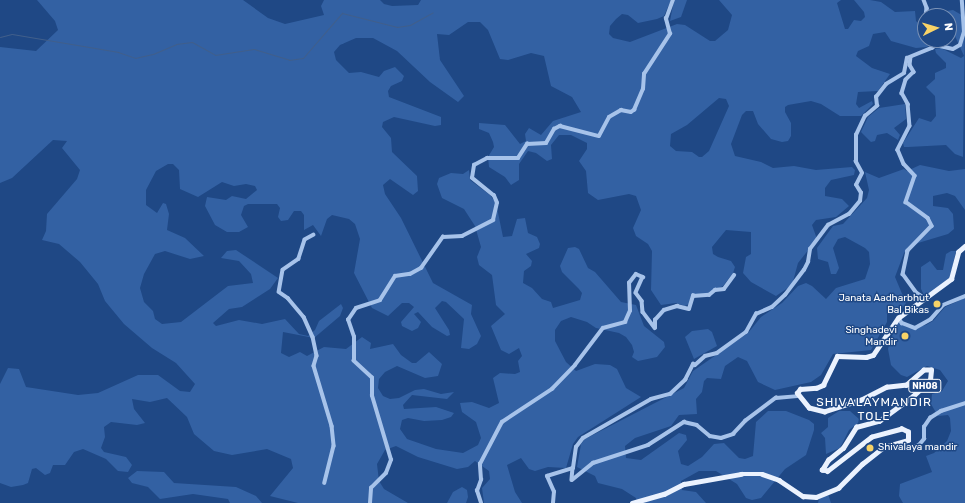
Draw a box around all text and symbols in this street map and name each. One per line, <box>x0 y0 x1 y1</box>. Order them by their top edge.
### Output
north arrow <box>917 8 957 48</box>
text: N <box>942 22 955 32</box>
place label: Janata Aadharbhut Bal Bikas <box>838 292 929 316</box>
marker: Janata Aadharbhut Bal Bikas <box>932 299 942 309</box>
place label: Singhadevi Mandir <box>845 324 897 348</box>
marker: Singhadevi Mandir <box>900 331 910 341</box>
road number: NH08 <box>908 379 942 393</box>
district label: SHIVALAYMANDIR TOLE <box>816 396 932 424</box>
place label: Shivalaya mandir <box>878 442 957 454</box>
marker: Shivalaya mandir <box>865 443 875 453</box>

